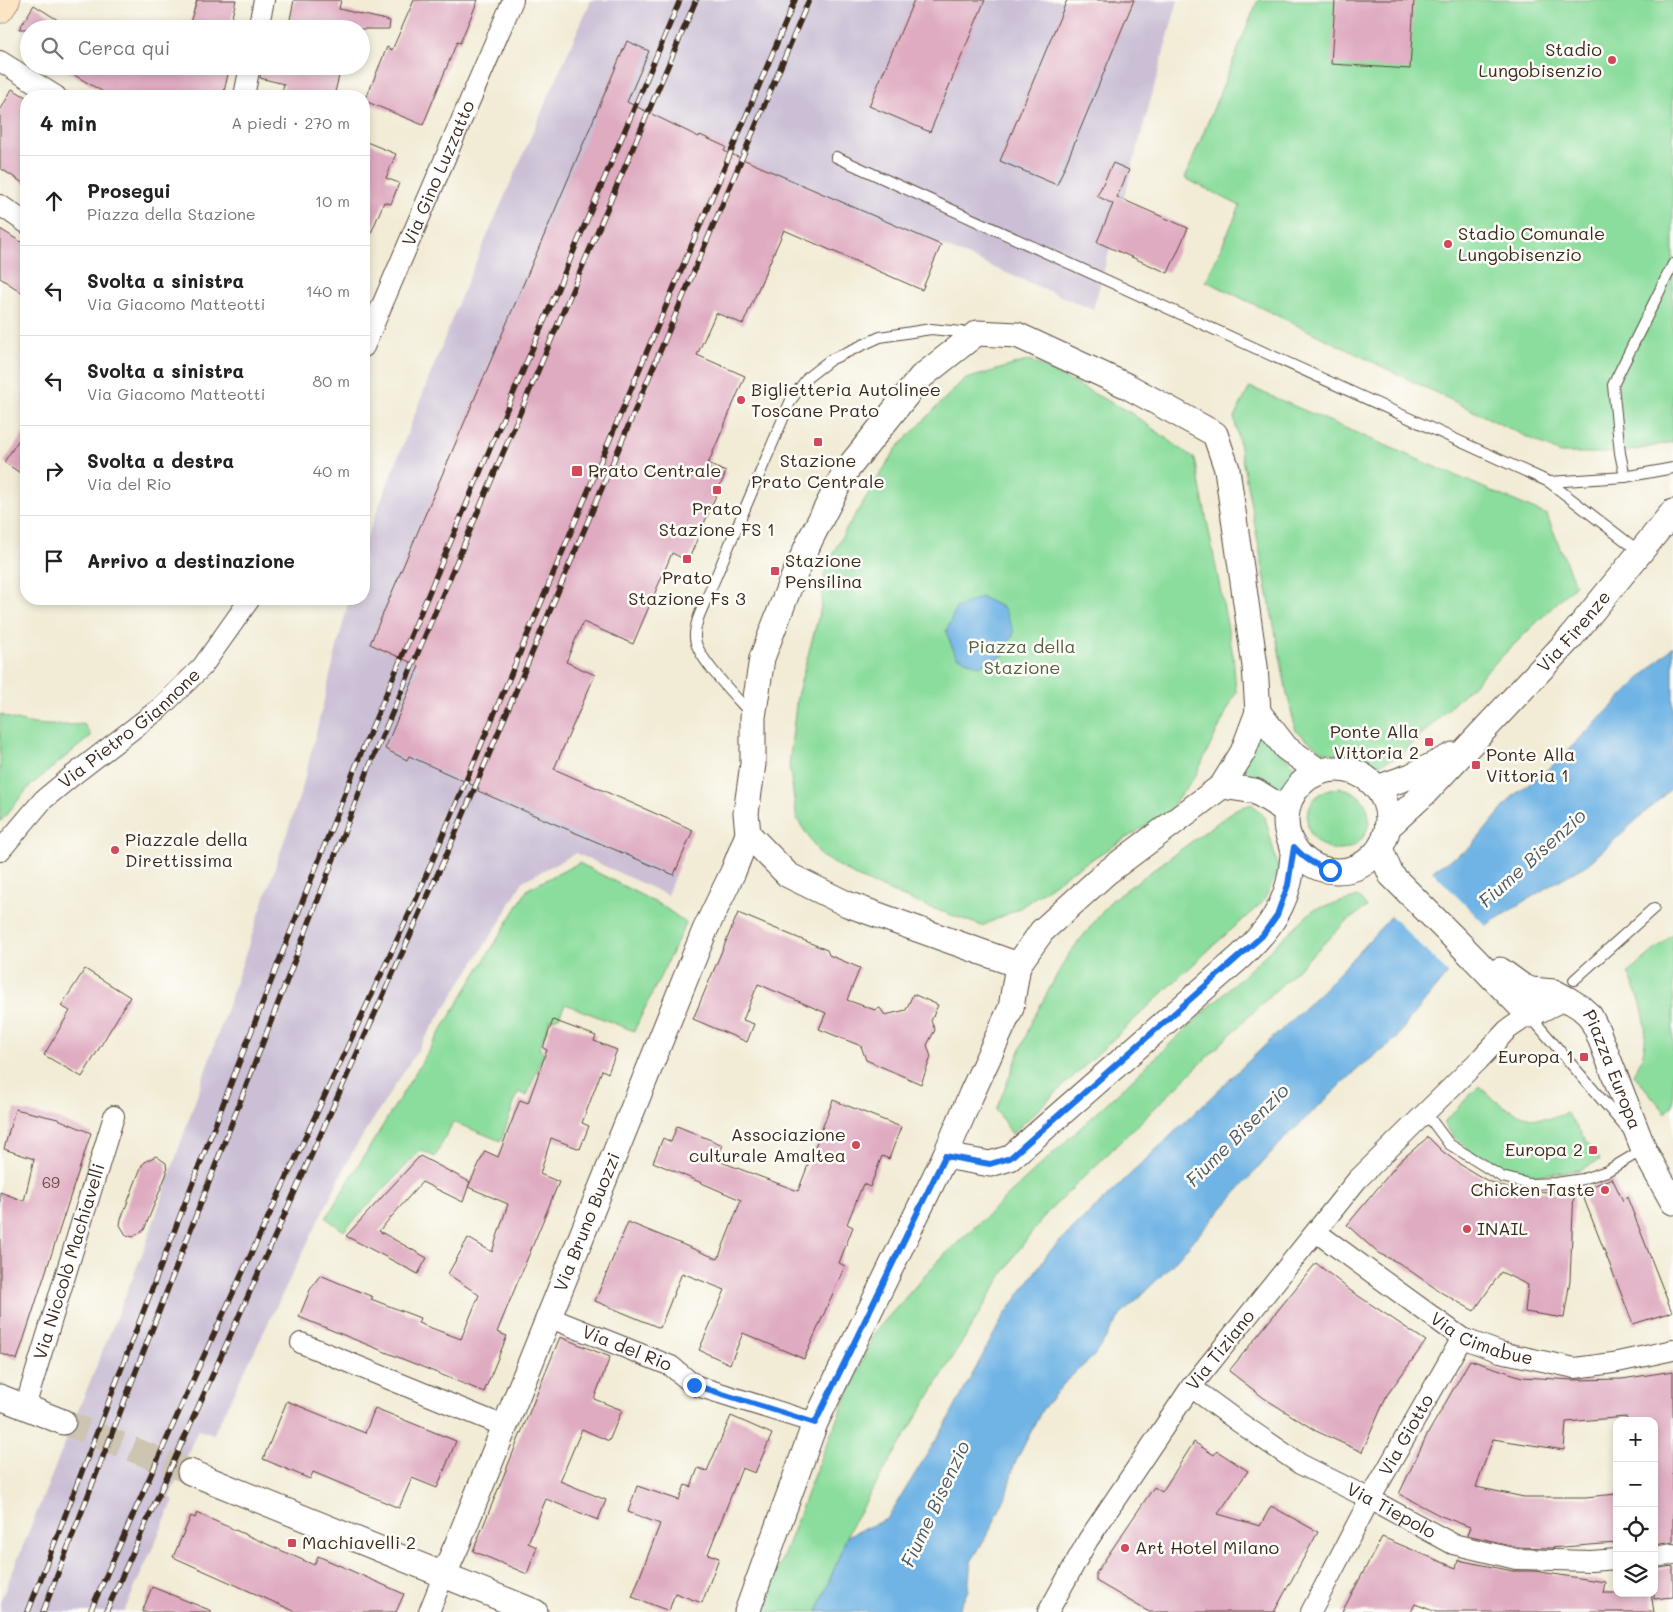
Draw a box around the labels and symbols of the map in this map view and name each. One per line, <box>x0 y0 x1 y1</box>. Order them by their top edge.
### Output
place label: Stadio Lungobisenzio <box>1479 37 1602 82</box>
marker: Stadio Lungobisenzio <box>1606 54 1618 66</box>
street label: Via Gino Luzzatto <box>396 96 480 250</box>
place label: Stadio Comunale Lungobisenzio <box>1458 221 1605 266</box>
marker: Stadio Comunale Lungobisenzio <box>1442 238 1454 250</box>
place label: Biglietteria Autolinee Toscane Prato <box>751 377 941 422</box>
marker: Biglietteria Autolinee Toscane Prato <box>735 394 747 406</box>
marker: Stazione Prato Centrale <box>812 436 824 448</box>
place label: Stazione Prato Centrale <box>751 448 885 493</box>
place label: Prato Centrale <box>588 458 721 482</box>
marker: Prato Centrale <box>570 464 584 478</box>
marker: Prato Stazione FS 1 <box>711 484 723 496</box>
place label: Prato Stazione FS 1 <box>659 496 775 541</box>
place label: Stazione Pensilina <box>785 548 863 593</box>
marker: Prato Stazione Fs 3 <box>681 553 693 565</box>
place label: Prato Stazione Fs 3 <box>628 565 746 610</box>
marker: Stazione Pensilina <box>769 565 781 577</box>
street label: Via Firenze <box>1531 585 1615 677</box>
park label: Piazza della Stazione <box>968 634 1076 679</box>
street label: Via Pietro Giannone <box>53 662 205 793</box>
place label: Ponte Alla Vittoria 2 <box>1330 719 1419 764</box>
marker: Ponte Alla Vittoria 2 <box>1423 736 1435 748</box>
place label: Ponte Alla Vittoria 1 <box>1486 742 1575 787</box>
marker: Ponte Alla Vittoria 1 <box>1470 759 1482 771</box>
water label: Fiume Bisenzio <box>1473 803 1591 913</box>
place label: Piazzale della Direttissima <box>125 827 248 872</box>
marker: Piazzale della Direttissima <box>109 844 121 856</box>
route start <box>1319 859 1342 882</box>
street label: Piazza Europa <box>1578 1005 1648 1133</box>
place label: Europa 1 <box>1498 1044 1574 1068</box>
marker: Europa 1 <box>1578 1051 1590 1063</box>
water label: Fiume Bisenzio <box>1180 1078 1294 1192</box>
place label: Associazione culturale Amaltea <box>689 1122 846 1167</box>
place label: Europa 2 <box>1505 1137 1583 1161</box>
marker: Associazione culturale Amaltea <box>850 1139 862 1151</box>
marker: Europa 2 <box>1587 1144 1599 1156</box>
street label: Via Bruno Buozzi <box>548 1149 625 1295</box>
street label: Via Niccolò Machiavelli <box>27 1160 110 1362</box>
house number: 69 <box>42 1172 60 1192</box>
place label: Chicken Taste <box>1470 1177 1595 1201</box>
marker: Chicken Taste <box>1599 1184 1611 1196</box>
place label: INAIL <box>1477 1216 1529 1240</box>
marker: INAIL <box>1461 1223 1473 1235</box>
street label: Via Tiziano <box>1180 1304 1260 1395</box>
street label: Via Cimabue <box>1426 1306 1535 1370</box>
street label: Via del Rio <box>579 1319 676 1376</box>
route end <box>683 1374 706 1397</box>
street label: Via Giotto <box>1373 1389 1439 1480</box>
water label: Fiume Bisenzio <box>894 1437 975 1571</box>
street label: Via Tiepolo <box>1343 1476 1441 1544</box>
place label: Machiavelli 2 <box>302 1530 416 1554</box>
place label: Art Hotel Milano <box>1135 1535 1280 1559</box>
marker: Machiavelli 2 <box>286 1537 298 1549</box>
marker: Art Hotel Milano <box>1119 1542 1131 1554</box>

